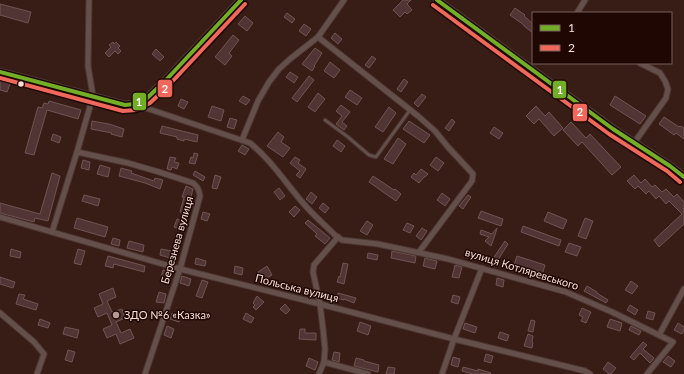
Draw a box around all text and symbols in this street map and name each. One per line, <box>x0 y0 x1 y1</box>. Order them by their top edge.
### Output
legend <box>532 12 672 64</box>
text: 1 <box>568 20 575 35</box>
text: 2 <box>568 40 575 55</box>
unlabelled marker <box>16 79 26 89</box>
line badge: 2 <box>157 79 173 98</box>
line badge: 1 <box>552 80 567 99</box>
text: 2 <box>162 82 168 95</box>
text: 1 <box>557 83 563 96</box>
line badge: 1 <box>132 92 147 111</box>
text: 1 <box>136 95 142 108</box>
line badge: 2 <box>572 103 588 122</box>
text: 2 <box>577 105 583 118</box>
street label: Березнева вулиця <box>158 195 195 285</box>
street label: вулиця Котляревського <box>464 245 581 292</box>
street label: Польська вулиця <box>254 271 340 304</box>
place label: ЗДО №6 «Казка» <box>124 308 211 321</box>
marker: ЗДО №6 «Казка» <box>111 310 121 320</box>

